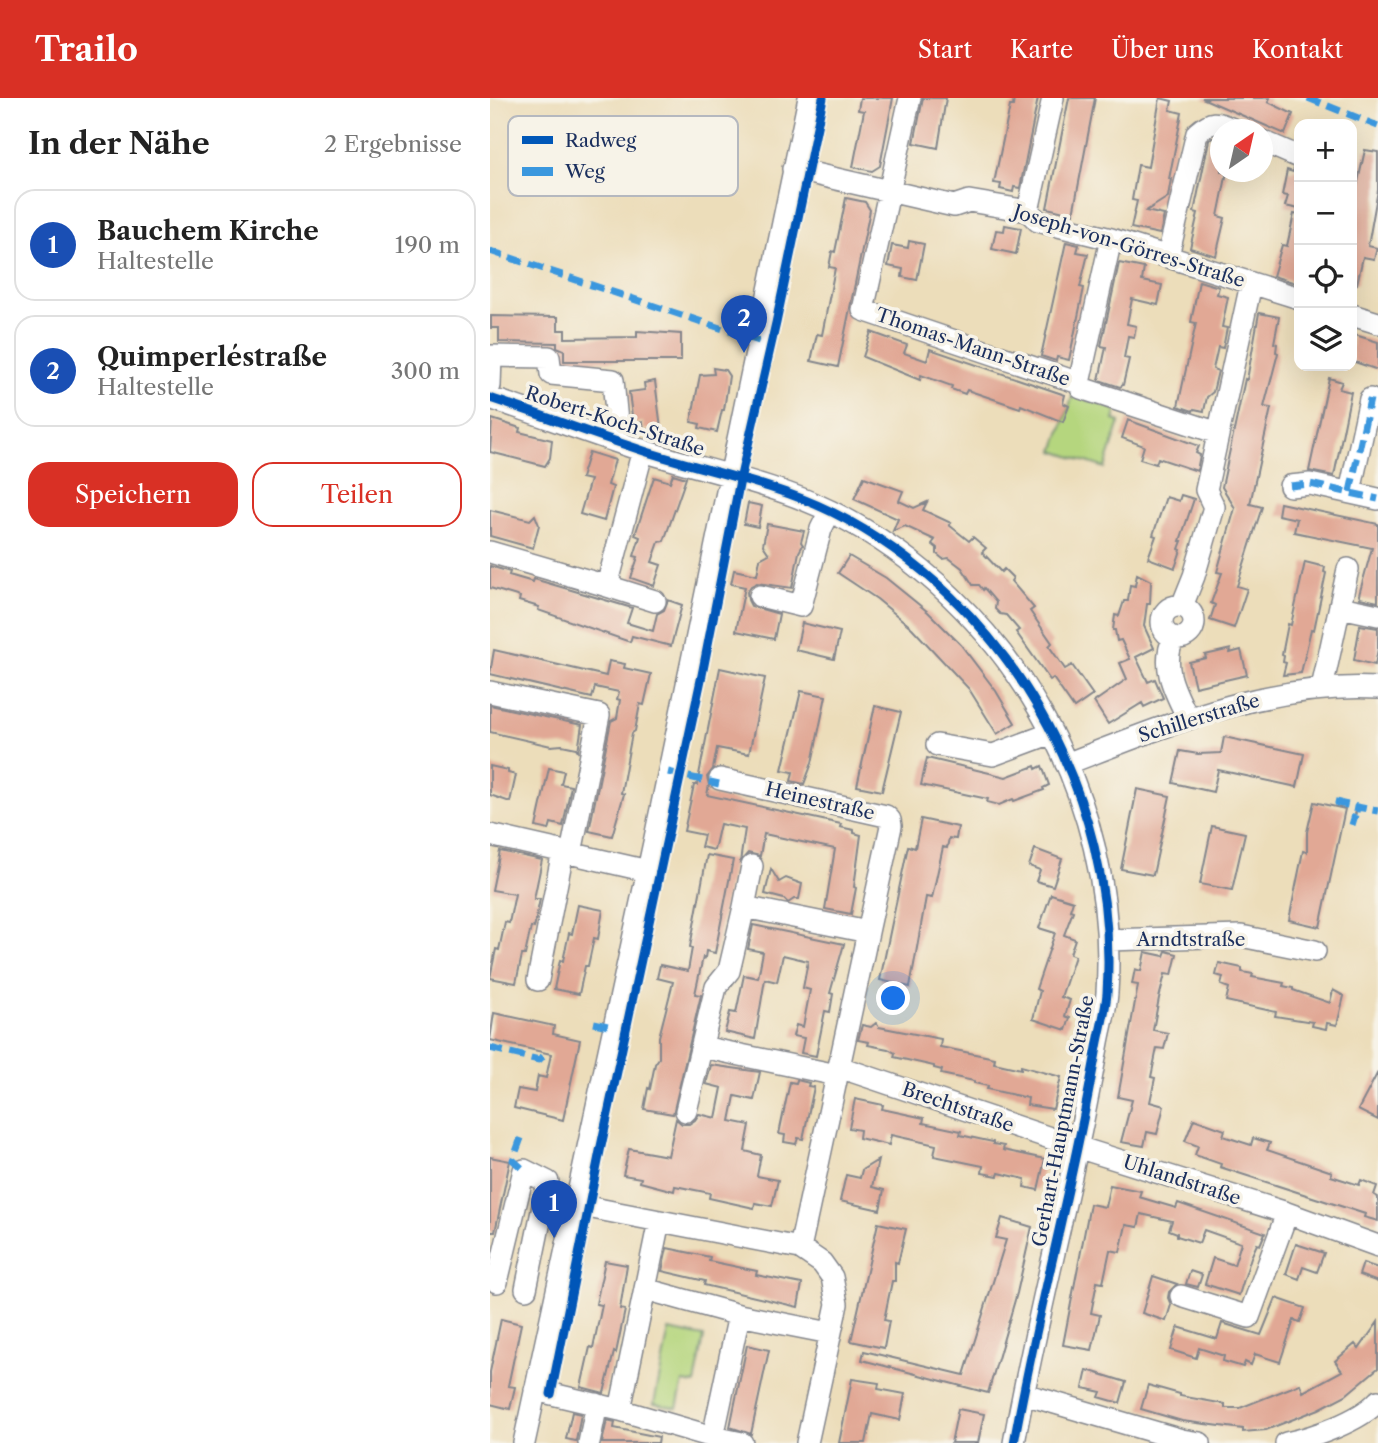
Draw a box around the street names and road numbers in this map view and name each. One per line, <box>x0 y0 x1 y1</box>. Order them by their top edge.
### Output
street label: Joseph-von-Görres-Straße <box>1008 199 1248 292</box>
street label: Thomas-Mann-Straße <box>873 303 1073 391</box>
street label: Robert-Koch-Straße <box>523 381 707 461</box>
street label: Schillerstraße <box>1136 689 1262 747</box>
street label: Heinestraße <box>763 777 877 825</box>
street label: Arndtstraße <box>1136 928 1245 951</box>
street label: Gerhart-Hauptmann-Straße <box>1027 993 1099 1249</box>
street label: Brechtstraße <box>899 1077 1017 1137</box>
street label: Uhlandstraße <box>1120 1150 1244 1210</box>

